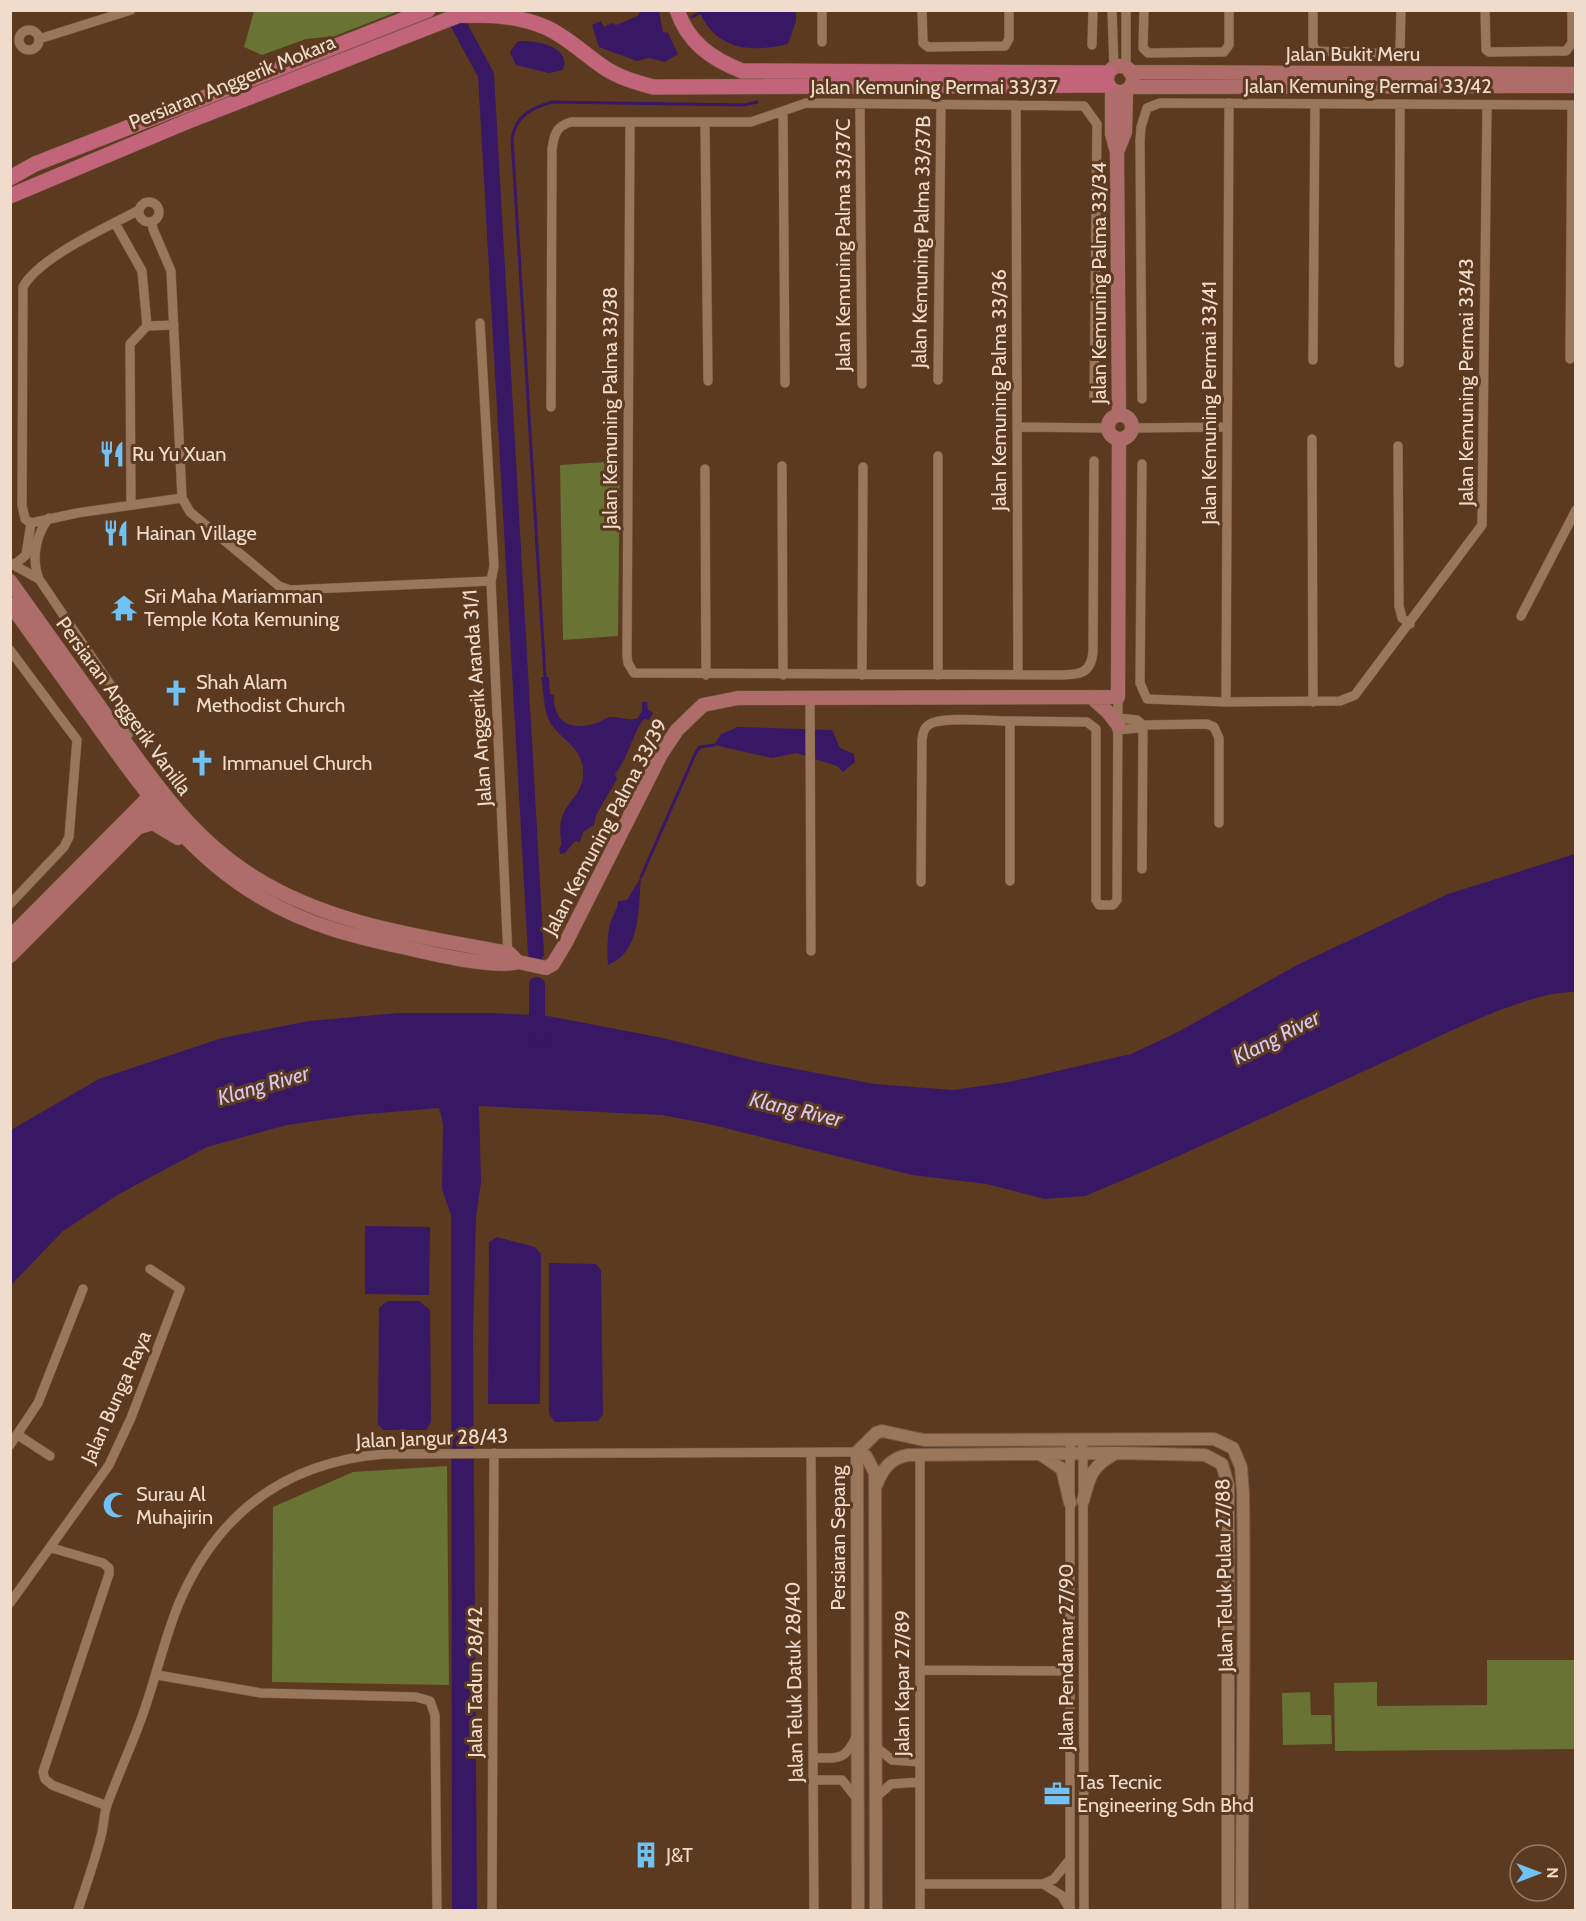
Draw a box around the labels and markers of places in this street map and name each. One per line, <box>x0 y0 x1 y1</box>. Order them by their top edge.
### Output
restaurant icon: Ru Yu Xuan <box>97 439 127 469</box>
place label: Ru Yu Xuan <box>132 442 226 466</box>
restaurant icon: Hainan Village <box>101 518 131 548</box>
place label: Hainan Village <box>136 521 257 545</box>
place label: Sri Maha Mariamman Temple Kota Kemuning <box>144 584 340 631</box>
temple icon: Sri Maha Mariamman Temple Kota Kemuning <box>109 593 139 623</box>
place label: Shah Alam Methodist Church <box>196 670 345 717</box>
church icon: Shah Alam Methodist Church <box>161 678 191 708</box>
church icon: Immanuel Church <box>187 748 217 778</box>
place label: Immanuel Church <box>222 751 372 775</box>
place label: Surau Al Muhajirin <box>136 1482 213 1529</box>
mosque icon: Surau Al Muhajirin <box>101 1490 131 1520</box>
place label: Tas Tecnic Engineering Sdn Bhd <box>1077 1770 1254 1817</box>
office icon: Tas Tecnic Engineering Sdn Bhd <box>1042 1779 1072 1809</box>
building icon: J&T <box>631 1840 661 1870</box>
place label: J&T <box>665 1843 693 1867</box>

